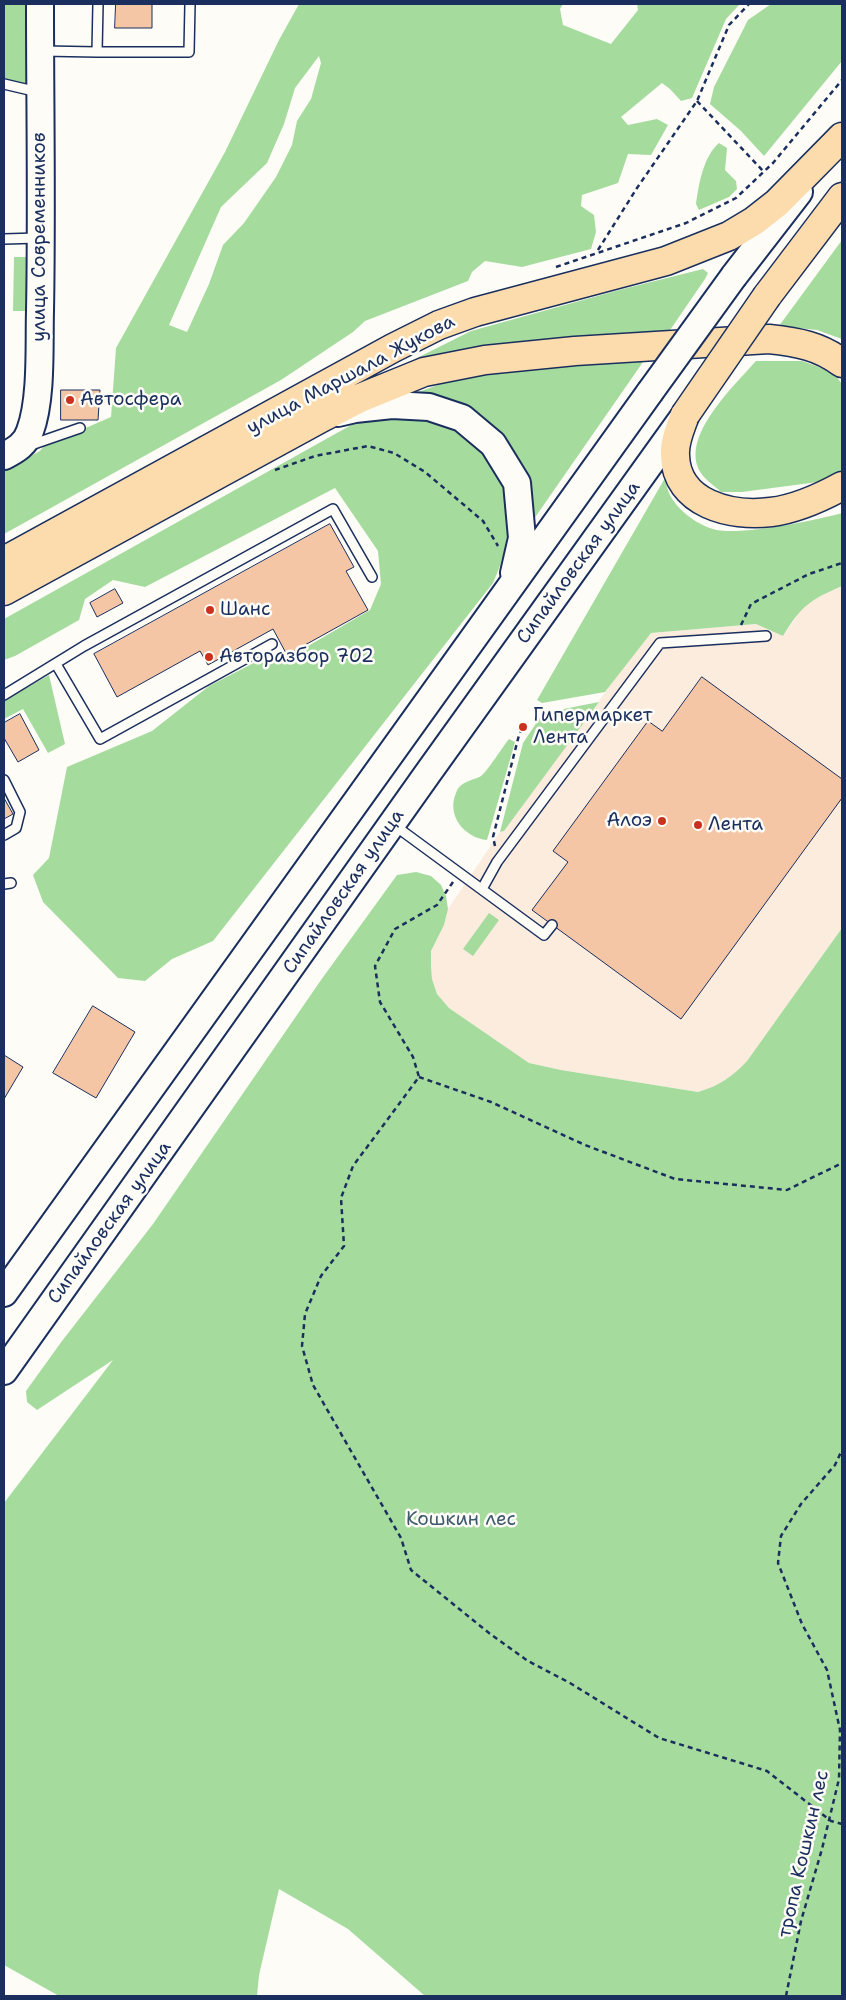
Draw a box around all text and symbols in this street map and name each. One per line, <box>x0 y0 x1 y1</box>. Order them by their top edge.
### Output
street label: улица Современников <box>29 132 51 342</box>
street label: улица Маршала Жукова <box>243 310 459 440</box>
place label: Автосфера <box>80 389 182 411</box>
marker: Автосфера <box>64 394 76 406</box>
street label: Сипайловская улица <box>512 477 646 649</box>
place label: Шанс <box>220 599 270 621</box>
marker: Шанс <box>204 604 216 616</box>
place label: Авторазбор 702 <box>219 646 374 668</box>
marker: Авторазбор 702 <box>203 651 215 663</box>
place label: Гипермаркет Лента <box>533 705 652 749</box>
marker: Гипермаркет Лента <box>517 721 529 733</box>
street label: Сипайловская улица <box>279 805 409 979</box>
place label: Алоэ <box>607 810 652 832</box>
place label: Лента <box>708 814 763 836</box>
marker: Алоэ <box>656 815 668 827</box>
marker: Лента <box>692 819 704 831</box>
street label: Сипайловская улица <box>43 1137 177 1309</box>
park label: Кошкин лес <box>406 1509 516 1531</box>
street label: тропа Кошкин лес <box>774 1768 834 1940</box>

